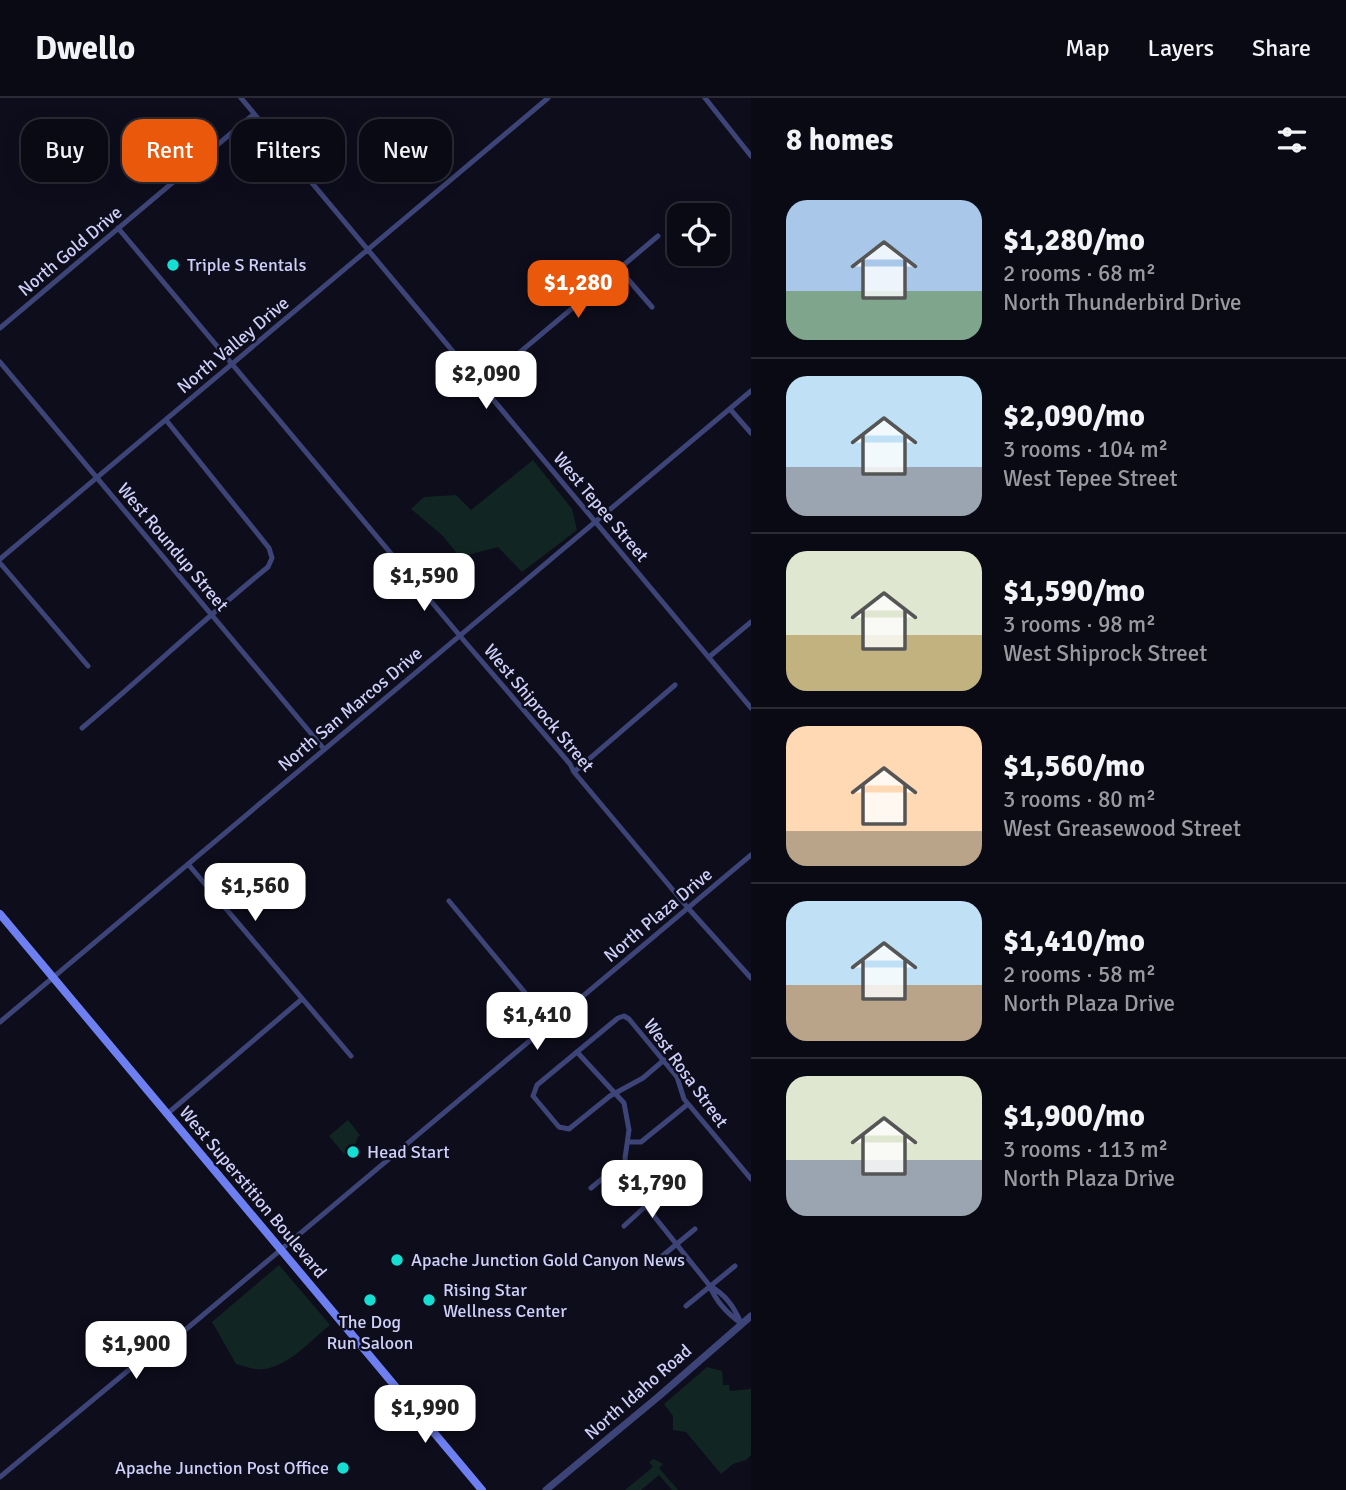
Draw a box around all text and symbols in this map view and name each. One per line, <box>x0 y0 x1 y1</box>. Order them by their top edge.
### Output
text: Dwello <box>35 28 135 69</box>
text: Map <box>1065 33 1110 63</box>
text: Layers <box>1148 33 1214 63</box>
text: Share <box>1252 33 1311 63</box>
chip: Buy <box>21 119 108 182</box>
chip: Rent <box>122 119 217 182</box>
chip: Filters <box>231 119 345 182</box>
chip: New <box>359 119 452 182</box>
icon: filters <box>1273 121 1311 159</box>
text: 8 homes <box>786 122 893 159</box>
street label: North Gold Drive <box>14 201 126 301</box>
map controls <box>667 203 730 266</box>
button: locate <box>667 203 730 266</box>
text: $1,280/mo <box>1003 222 1145 259</box>
icon: home <box>842 228 926 312</box>
place label: Triple S Rentals <box>187 254 306 276</box>
marker: Triple S Rentals <box>165 257 181 273</box>
text: 2 rooms · 68 m² <box>1003 259 1156 288</box>
pin: $1,280 <box>521 260 635 320</box>
text: $1,280 <box>544 268 612 297</box>
text: North Thunderbird Drive <box>1003 288 1242 317</box>
street label: North Valley Drive <box>173 292 293 398</box>
pin: $2,090 <box>429 352 543 411</box>
text: $2,090 <box>452 359 520 388</box>
text: $2,090/mo <box>1003 398 1145 435</box>
icon: home <box>842 404 926 488</box>
text: 3 rooms · 104 m² <box>1003 435 1168 464</box>
street label: West Tepee Street <box>549 448 653 566</box>
text: West Tepee Street <box>1003 464 1177 493</box>
street label: West Roundup Street <box>113 478 233 616</box>
pin: $1,590 <box>367 554 481 613</box>
text: $1,590 <box>390 561 458 590</box>
text: $1,590/mo <box>1003 573 1145 610</box>
icon: home <box>842 579 926 663</box>
text: 3 rooms · 98 m² <box>1003 610 1156 639</box>
text: West Shiprock Street <box>1003 639 1207 668</box>
street label: West Shiprock Street <box>479 640 599 776</box>
street label: North San Marcos Drive <box>273 642 427 776</box>
text: $1,560/mo <box>1003 748 1145 785</box>
icon: home <box>842 754 926 838</box>
text: 3 rooms · 80 m² <box>1003 785 1156 814</box>
text: West Greasewood Street <box>1003 814 1241 843</box>
street label: North Plaza Drive <box>599 863 717 967</box>
pin: $1,560 <box>198 864 312 923</box>
text: $1,560 <box>221 871 289 900</box>
text: $1,410/mo <box>1003 923 1145 960</box>
icon: home <box>842 929 926 1013</box>
text: 2 rooms · 58 m² <box>1003 960 1156 989</box>
text: North Plaza Drive <box>1003 989 1175 1018</box>
pin: $1,410 <box>480 992 594 1052</box>
text: $1,410 <box>503 1000 571 1029</box>
street label: West Rosa Street <box>639 1014 733 1132</box>
text: $1,900/mo <box>1003 1098 1145 1135</box>
street label: West Superstition Boulevard <box>175 1102 331 1282</box>
icon: home <box>842 1104 926 1188</box>
text: 3 rooms · 113 m² <box>1003 1135 1168 1164</box>
place label: Head Start <box>367 1141 449 1163</box>
marker: Head Start <box>345 1144 361 1160</box>
pin: $1,790 <box>595 1160 709 1220</box>
text: North Plaza Drive <box>1003 1164 1175 1193</box>
text: $1,790 <box>618 1168 686 1197</box>
place label: Apache Junction Gold Canyon News <box>411 1249 685 1271</box>
marker: Apache Junction Gold Canyon News <box>389 1252 405 1268</box>
place label: Rising Star Wellness Center <box>443 1279 567 1322</box>
marker: The Dog Run Saloon <box>362 1292 378 1308</box>
marker: Rising Star Wellness Center <box>421 1292 437 1308</box>
place label: The Dog Run Saloon <box>327 1311 413 1354</box>
pin: $1,900 <box>79 1322 193 1381</box>
text: $1,900 <box>102 1329 170 1358</box>
street label: North Idaho Road <box>580 1340 696 1444</box>
pin: $1,990 <box>368 1386 482 1445</box>
text: $1,990 <box>391 1393 459 1422</box>
place label: Apache Junction Post Office <box>115 1457 329 1479</box>
marker: Apache Junction Post Office <box>335 1460 351 1476</box>

